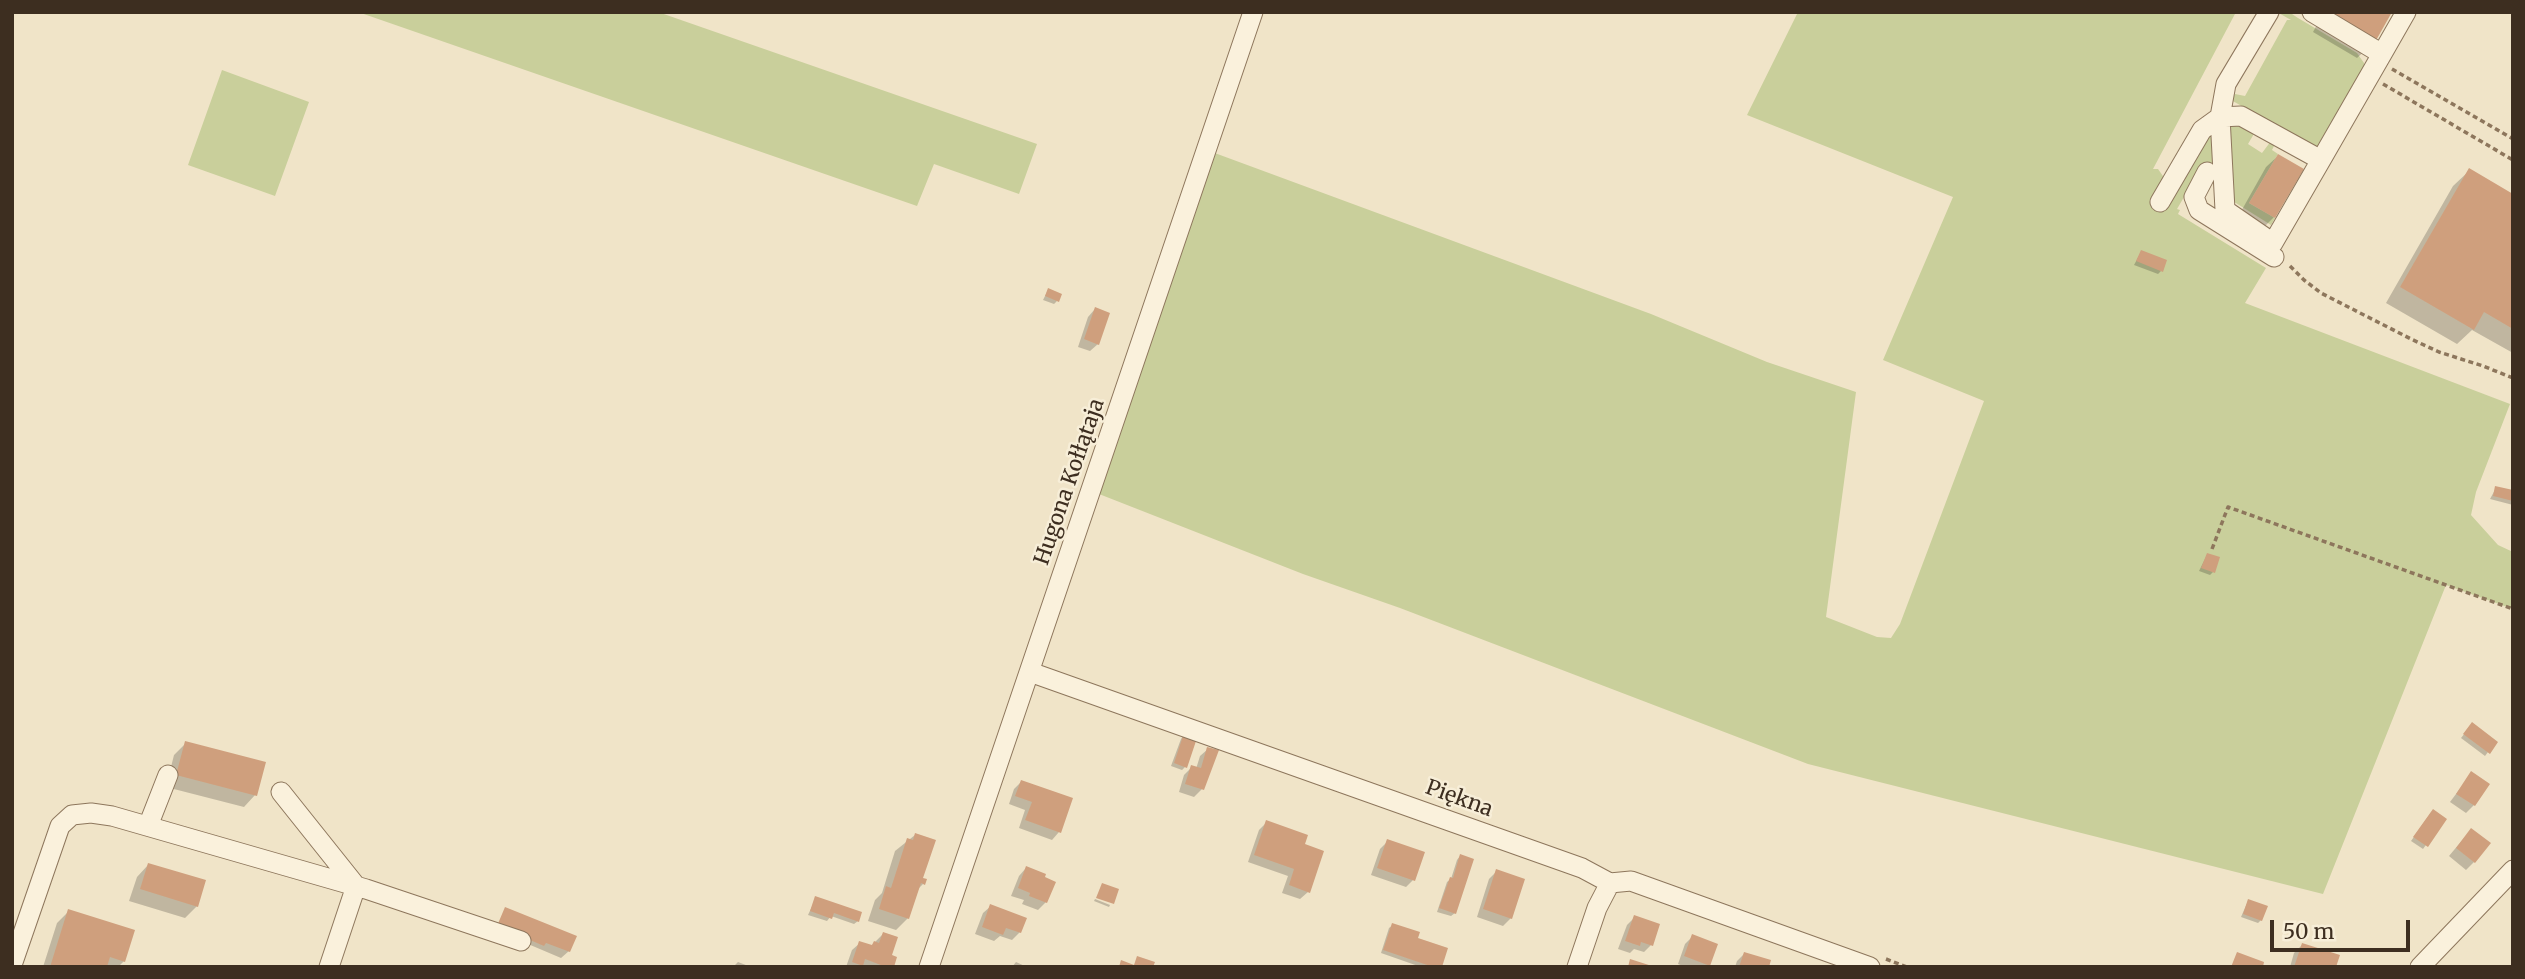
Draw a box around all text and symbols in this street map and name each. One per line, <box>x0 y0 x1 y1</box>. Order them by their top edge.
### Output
street label: Hugona Kołłątaja <box>1030 396 1110 568</box>
street label: Piękna <box>1422 775 1496 823</box>
scale bar <box>2273 906 2413 950</box>
text: 50 m <box>2283 918 2334 945</box>

